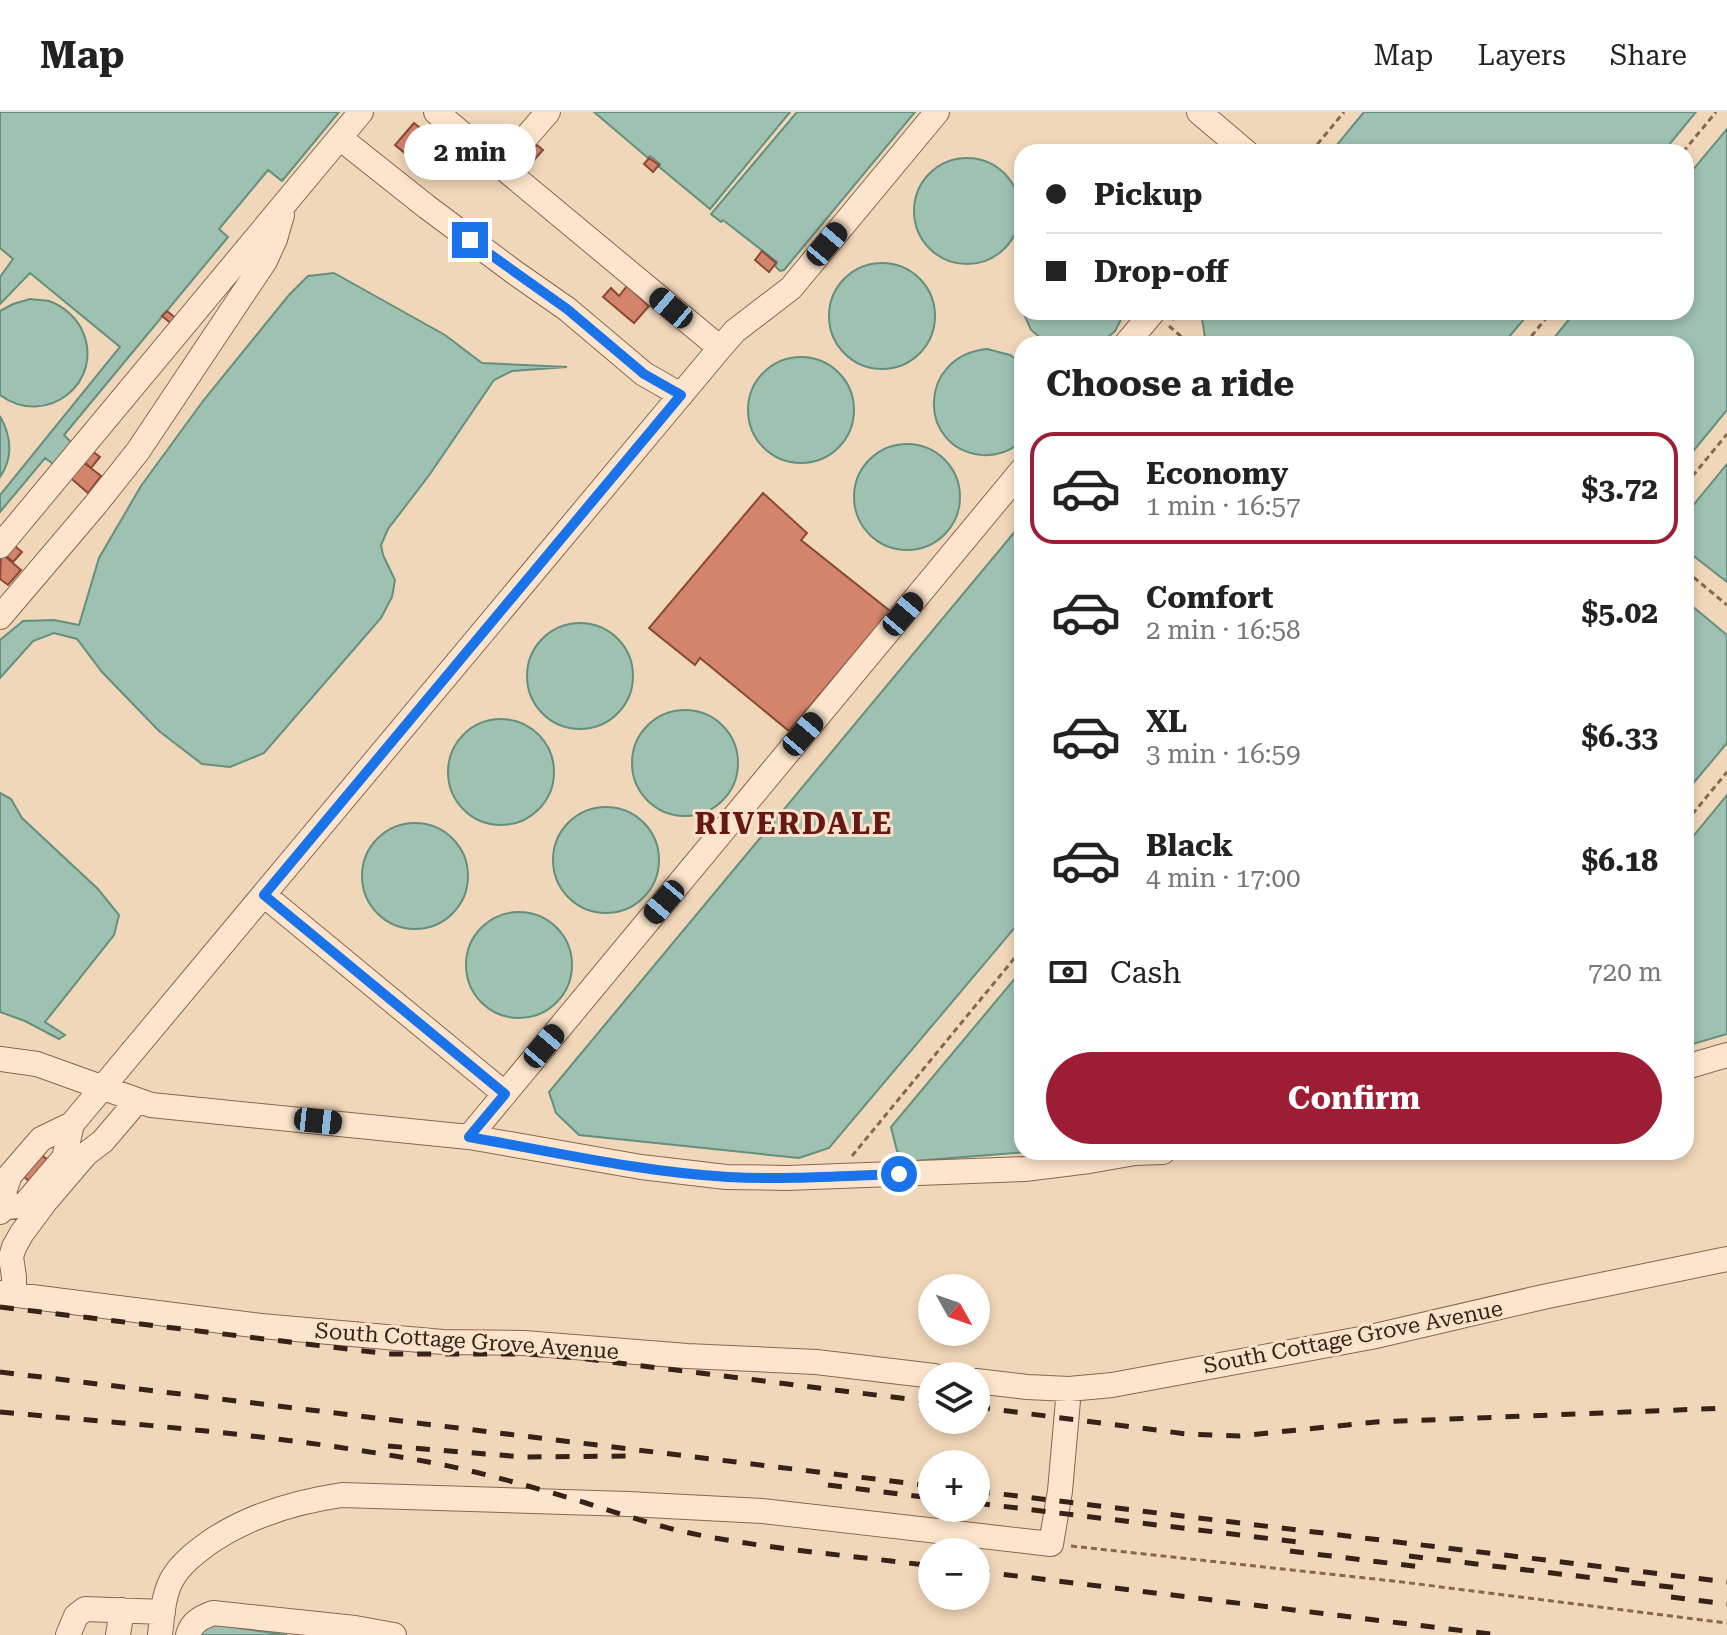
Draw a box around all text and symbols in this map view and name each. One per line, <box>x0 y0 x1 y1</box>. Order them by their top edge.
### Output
text: Map <box>40 33 125 77</box>
text: Map <box>1374 39 1433 72</box>
text: Layers <box>1477 39 1566 72</box>
text: Share <box>1610 39 1687 72</box>
callout: 2 min <box>404 124 536 180</box>
text: 2 min <box>434 137 506 167</box>
text: Pickup <box>1094 177 1202 212</box>
car <box>802 218 852 270</box>
route end <box>452 222 488 258</box>
text: Drop-off <box>1094 254 1228 289</box>
car <box>645 283 697 333</box>
text: Choose a ride <box>1046 363 1294 405</box>
icon: car <box>1050 452 1122 524</box>
text: Economy <box>1146 456 1288 491</box>
text: $3.72 <box>1581 471 1658 506</box>
text: 1 min · 16:57 <box>1146 491 1301 521</box>
icon: car <box>1050 576 1122 648</box>
text: Comfort <box>1146 580 1273 615</box>
car <box>878 588 928 640</box>
text: $5.02 <box>1581 595 1658 630</box>
text: 2 min · 16:58 <box>1146 615 1301 645</box>
icon: car <box>1050 700 1122 772</box>
text: XL <box>1146 704 1187 739</box>
car <box>778 708 828 760</box>
text: $6.33 <box>1581 719 1658 754</box>
text: 3 min · 16:59 <box>1146 739 1301 769</box>
district label: RIVERDALE <box>695 806 894 841</box>
icon: car <box>1050 824 1122 896</box>
text: Black <box>1146 828 1233 863</box>
text: $6.18 <box>1581 843 1658 878</box>
text: 4 min · 17:00 <box>1146 863 1301 893</box>
car <box>639 876 689 928</box>
icon: cash <box>1046 950 1090 994</box>
text: Cash <box>1110 955 1181 990</box>
text: 720 m <box>1588 957 1662 987</box>
car <box>519 1020 569 1072</box>
button: Confirm <box>1046 1052 1662 1144</box>
car <box>293 1107 343 1135</box>
route start <box>881 1156 917 1192</box>
north arrow <box>918 1274 990 1346</box>
map controls <box>918 1274 990 1610</box>
street label: South Cottage Grove Avenue <box>1201 1296 1505 1378</box>
street label: South Cottage Grove Avenue <box>314 1318 620 1364</box>
button: layers <box>918 1362 990 1434</box>
button: + <box>918 1450 990 1522</box>
button: − <box>918 1538 990 1610</box>

